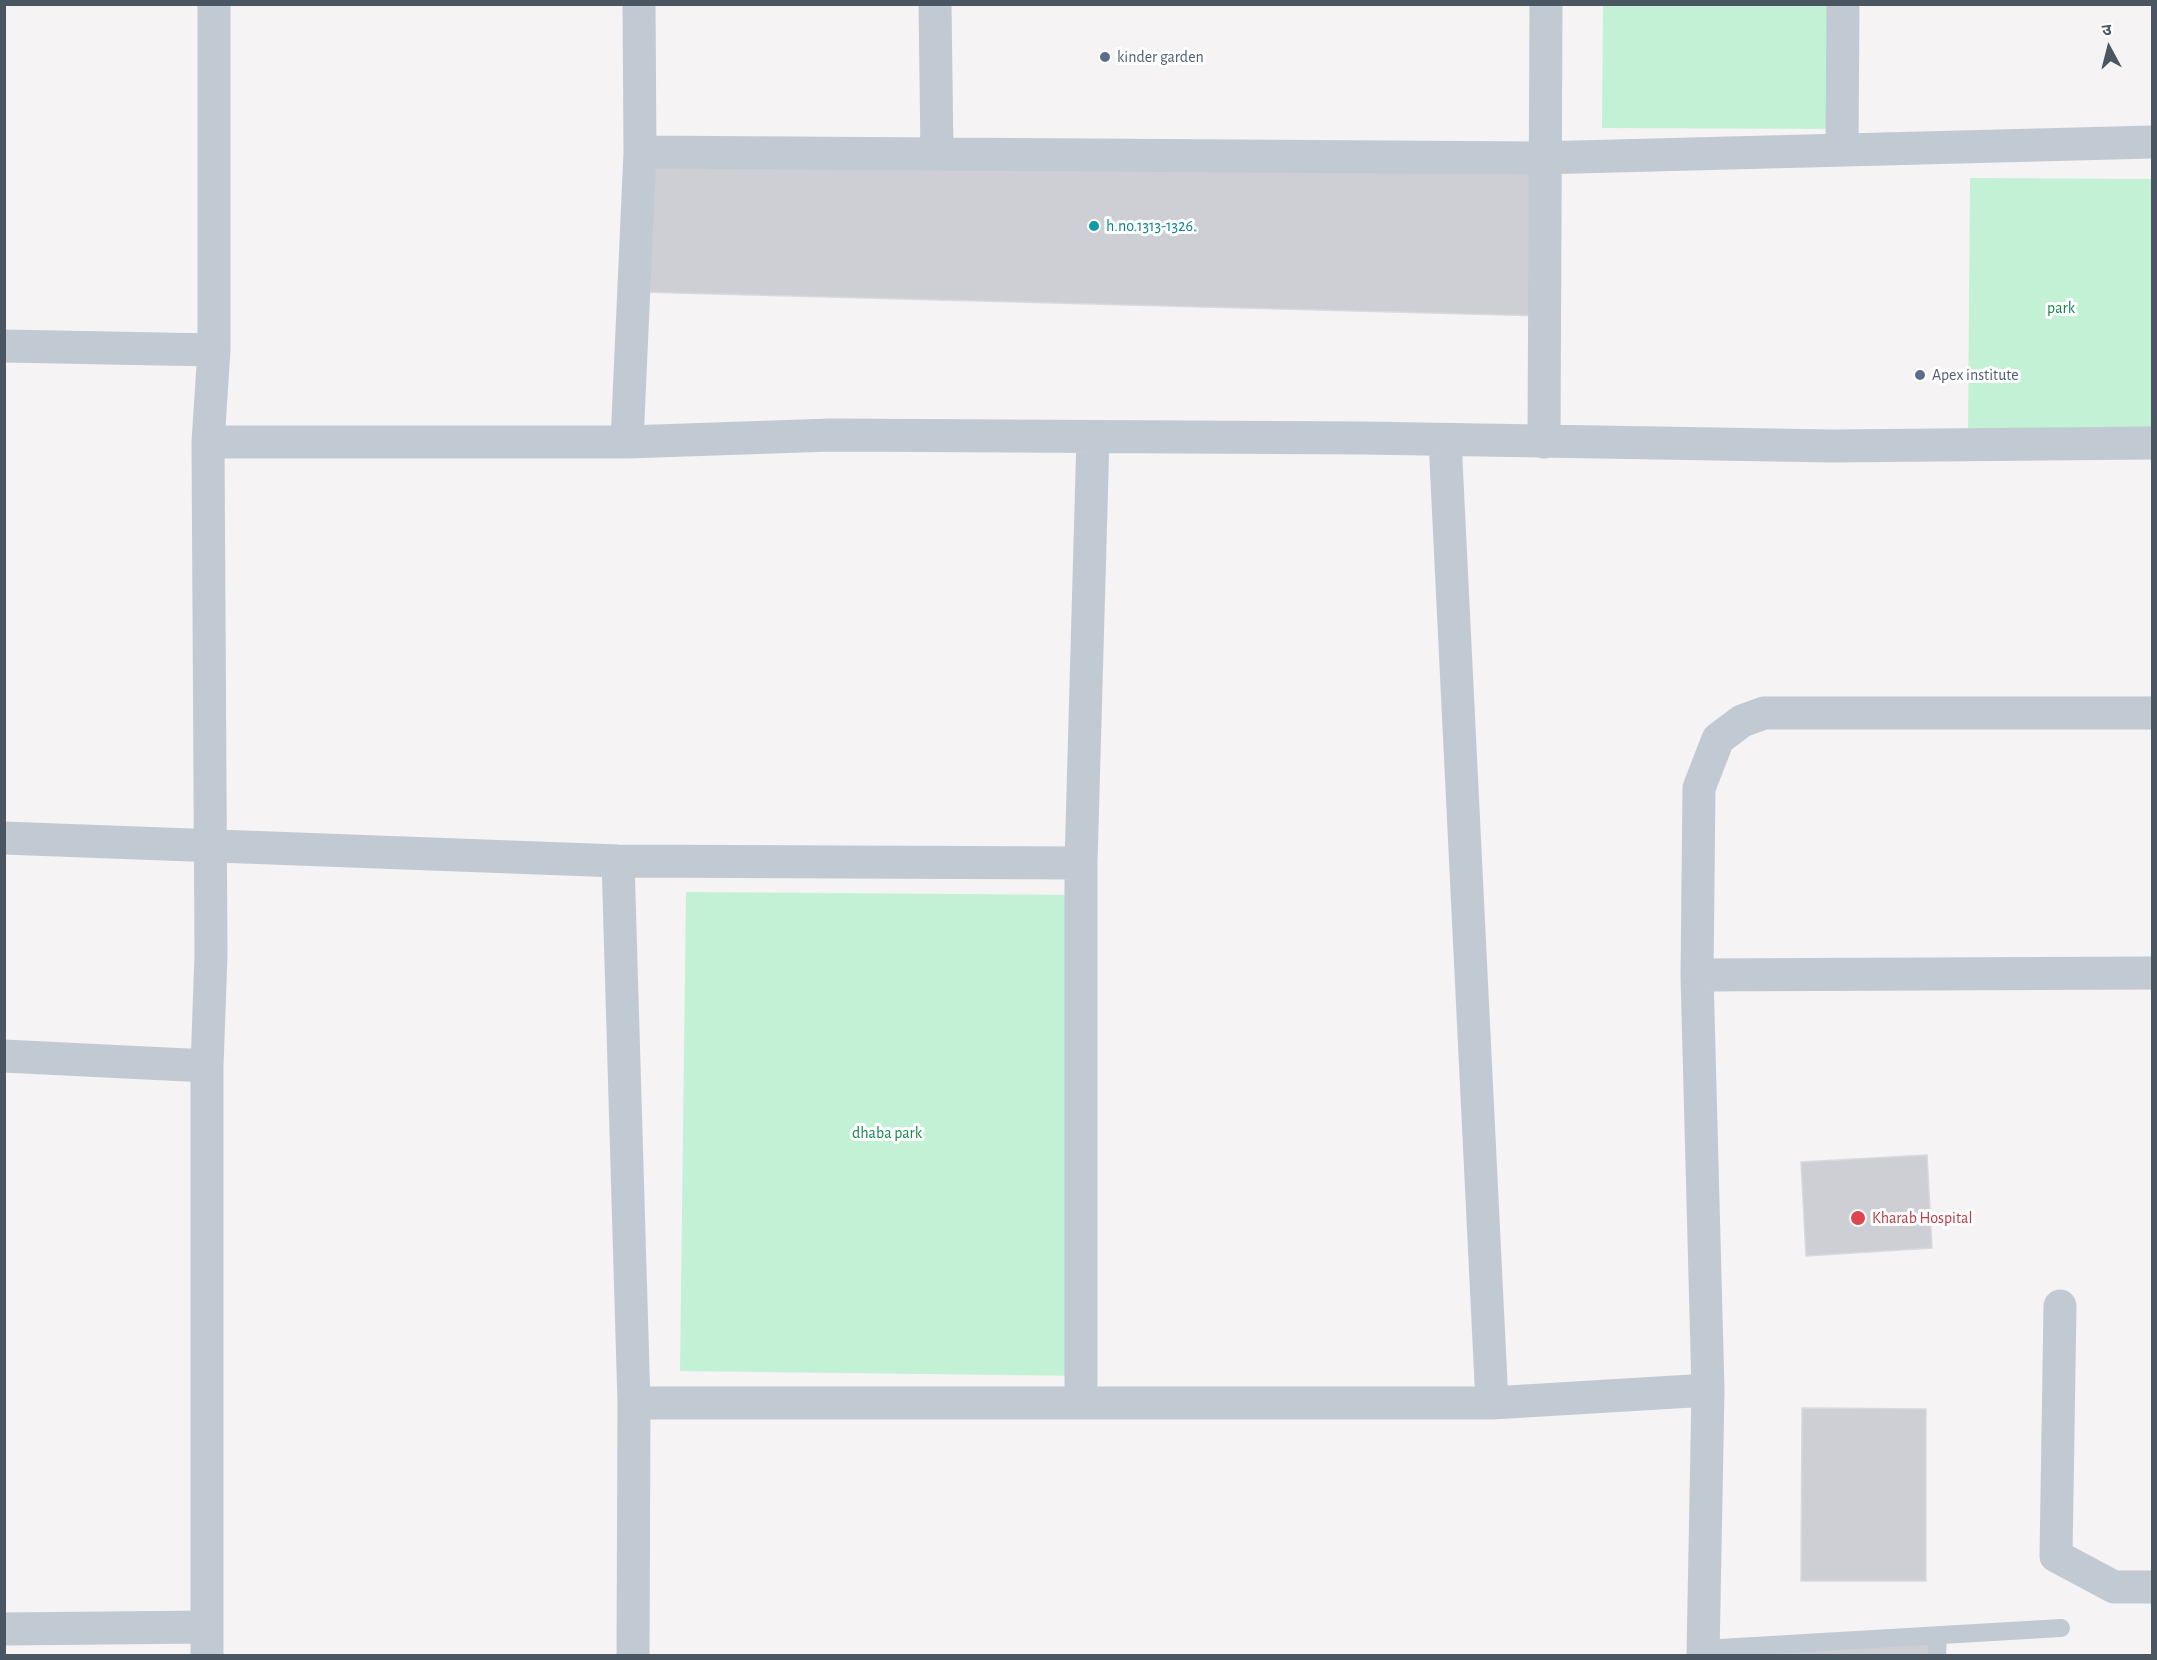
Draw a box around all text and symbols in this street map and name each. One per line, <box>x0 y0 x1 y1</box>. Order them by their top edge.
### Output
north arrow <box>2079 18 2139 78</box>
text: उ <box>2101 22 2112 39</box>
place label: kinder garden <box>1117 47 1204 67</box>
marker: kinder garden <box>1098 50 1112 64</box>
place label: h.no.1313-1326. <box>1106 216 1197 236</box>
marker: h.no.1313-1326. <box>1087 219 1101 233</box>
park label: park <box>2047 298 2075 318</box>
place label: Apex institute <box>1932 365 2019 385</box>
marker: Apex institute <box>1913 368 1927 382</box>
park label: dhaba park <box>852 1123 922 1143</box>
place label: Kharab Hospital <box>1872 1208 1972 1228</box>
marker: Kharab Hospital <box>1849 1209 1867 1227</box>

